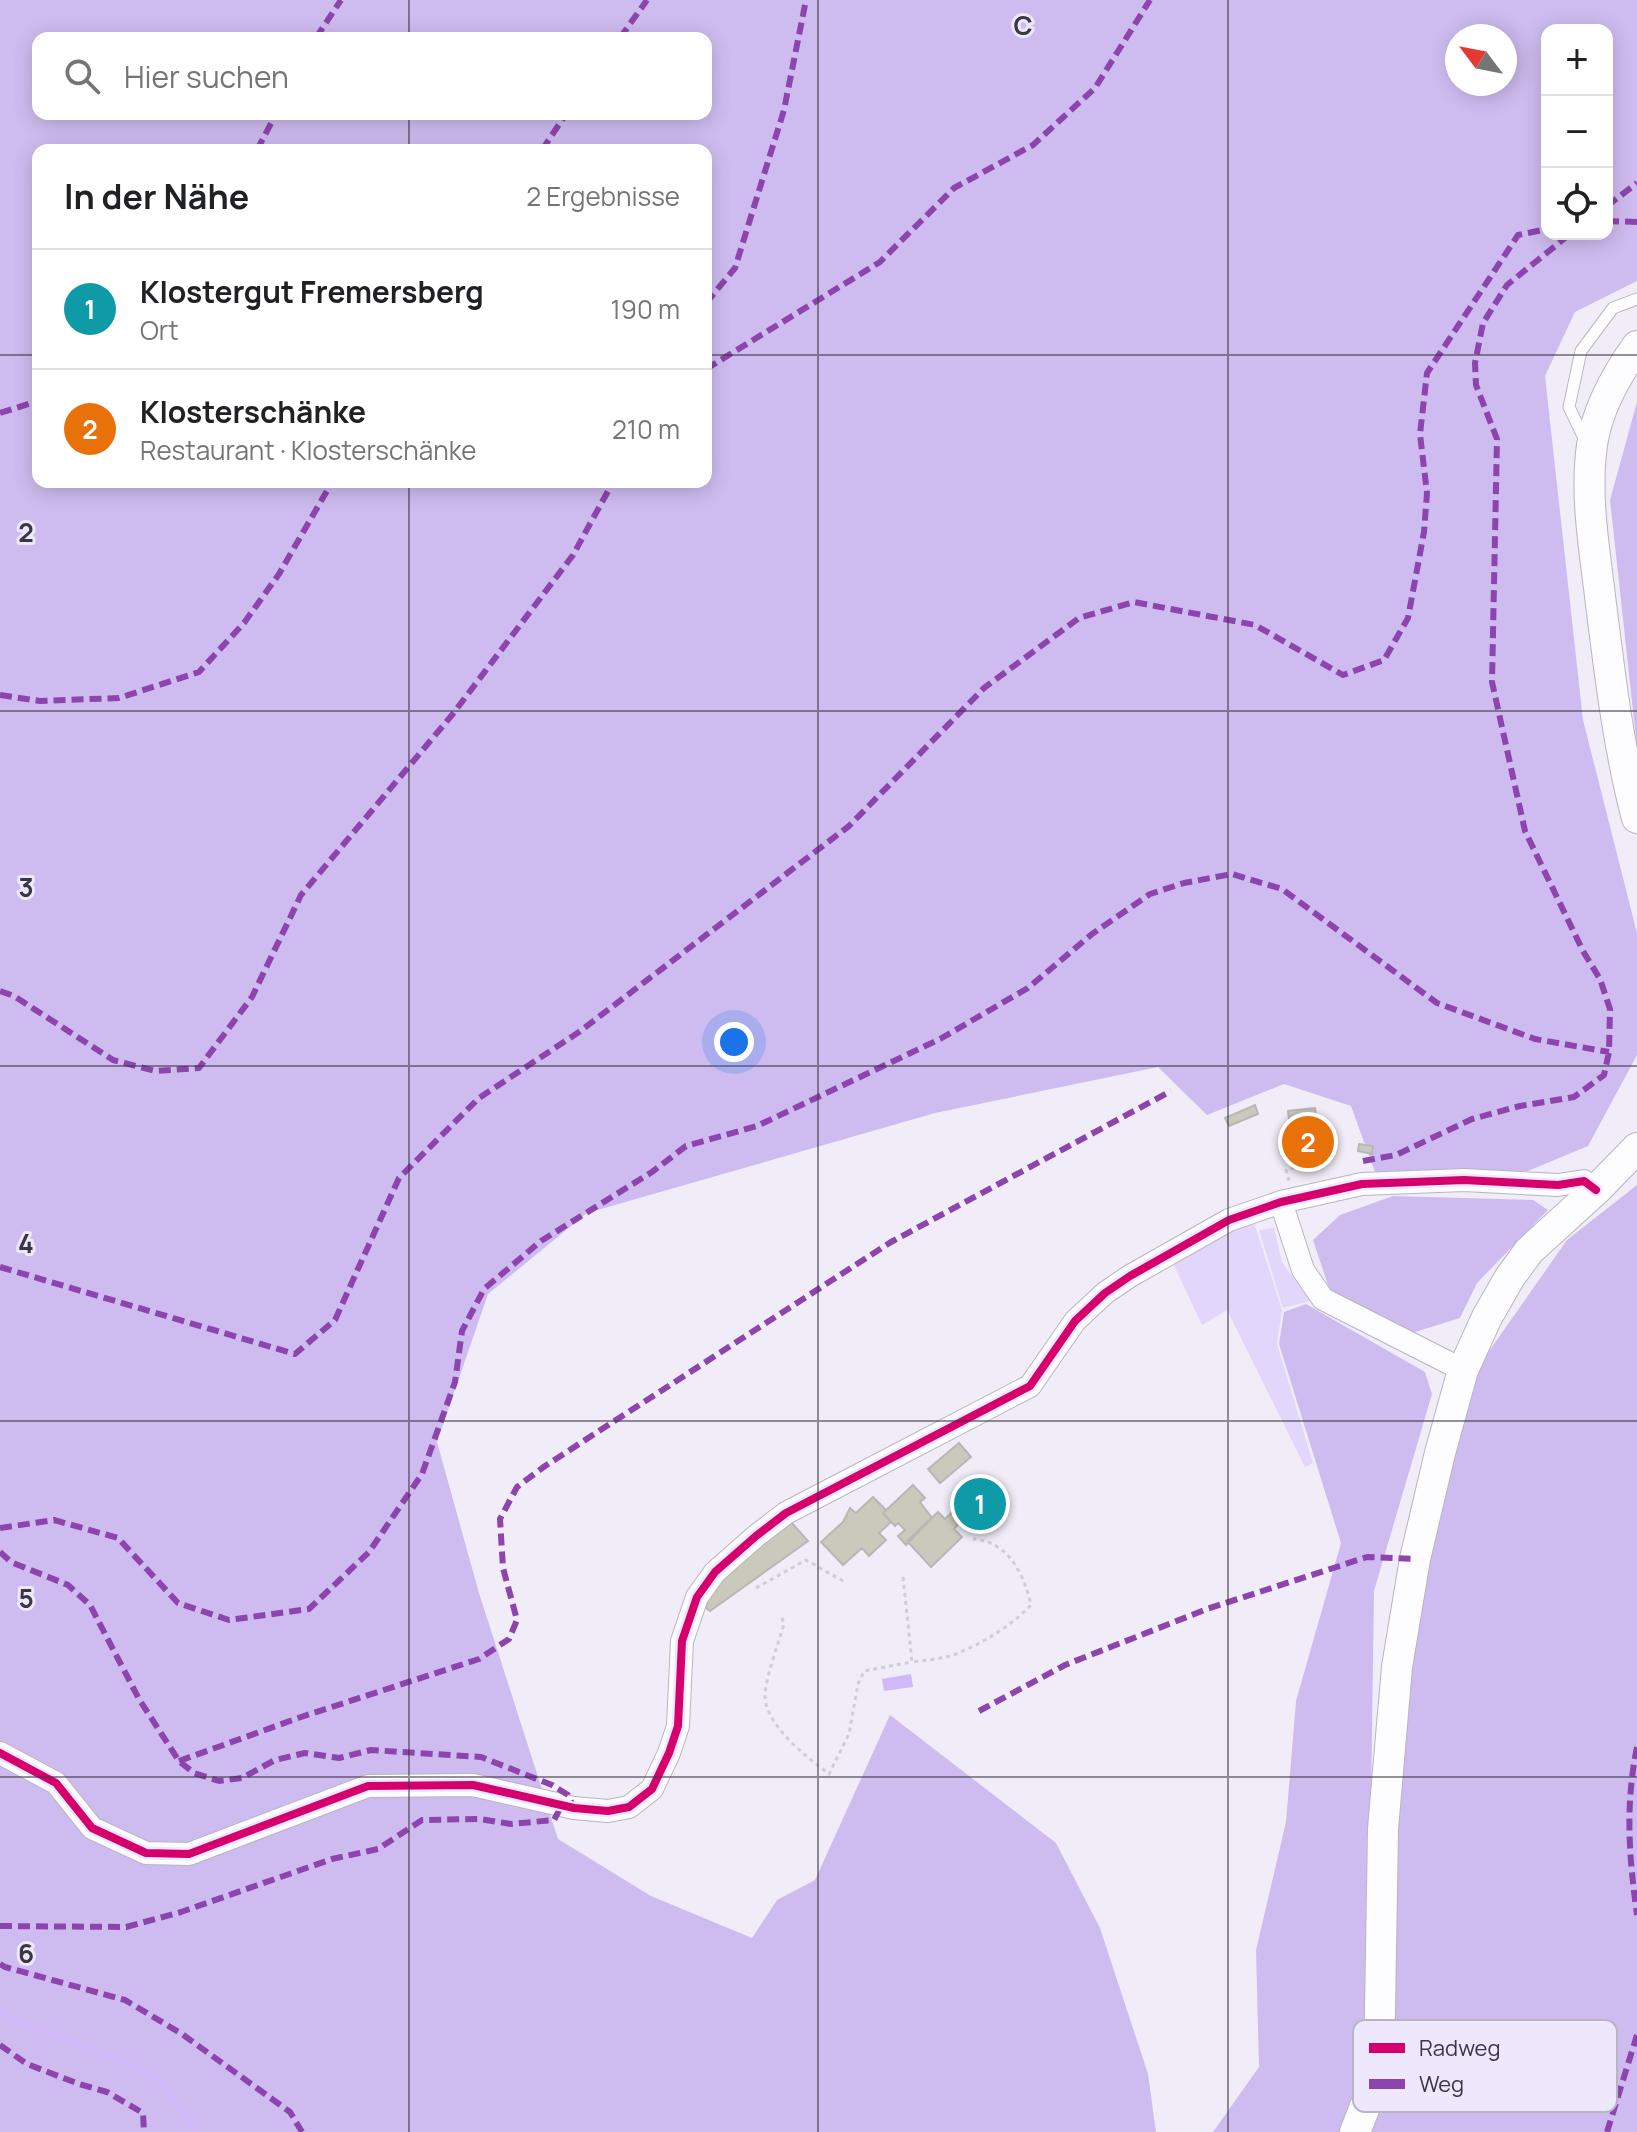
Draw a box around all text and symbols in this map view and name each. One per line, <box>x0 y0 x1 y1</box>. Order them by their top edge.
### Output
text: C <box>1013 7 1033 43</box>
north arrow <box>1445 24 1517 96</box>
map controls <box>1541 24 1613 240</box>
button: + <box>1541 24 1613 96</box>
search box <box>32 32 712 120</box>
icon: search <box>60 54 104 98</box>
text: Hier suchen <box>124 56 289 97</box>
button: − <box>1541 96 1613 168</box>
button: locate <box>1541 168 1613 240</box>
text: In der Nähe <box>64 173 249 219</box>
text: 2 Ergebnisse <box>526 178 680 214</box>
text: Klostergut Fremersberg <box>140 271 484 312</box>
text: 1 <box>84 291 96 327</box>
text: 190 m <box>611 291 680 327</box>
text: Ort <box>140 312 179 348</box>
text: Klosterschänke <box>140 391 366 432</box>
text: 2 <box>82 411 98 447</box>
text: 210 m <box>612 411 680 447</box>
text: Restaurant · Klosterschänke <box>140 432 477 468</box>
text: 2 <box>18 514 34 550</box>
text: 3 <box>18 869 34 905</box>
your location <box>714 1022 754 1062</box>
pin: 2 <box>1282 1112 1334 1172</box>
text: 4 <box>18 1225 34 1261</box>
pin: 1 <box>954 1474 1006 1534</box>
text: 5 <box>18 1580 34 1616</box>
text: 6 <box>18 1935 34 1971</box>
legend <box>1353 2020 1617 2112</box>
text: Radweg <box>1419 2033 1500 2063</box>
text: Weg <box>1419 2069 1464 2099</box>

